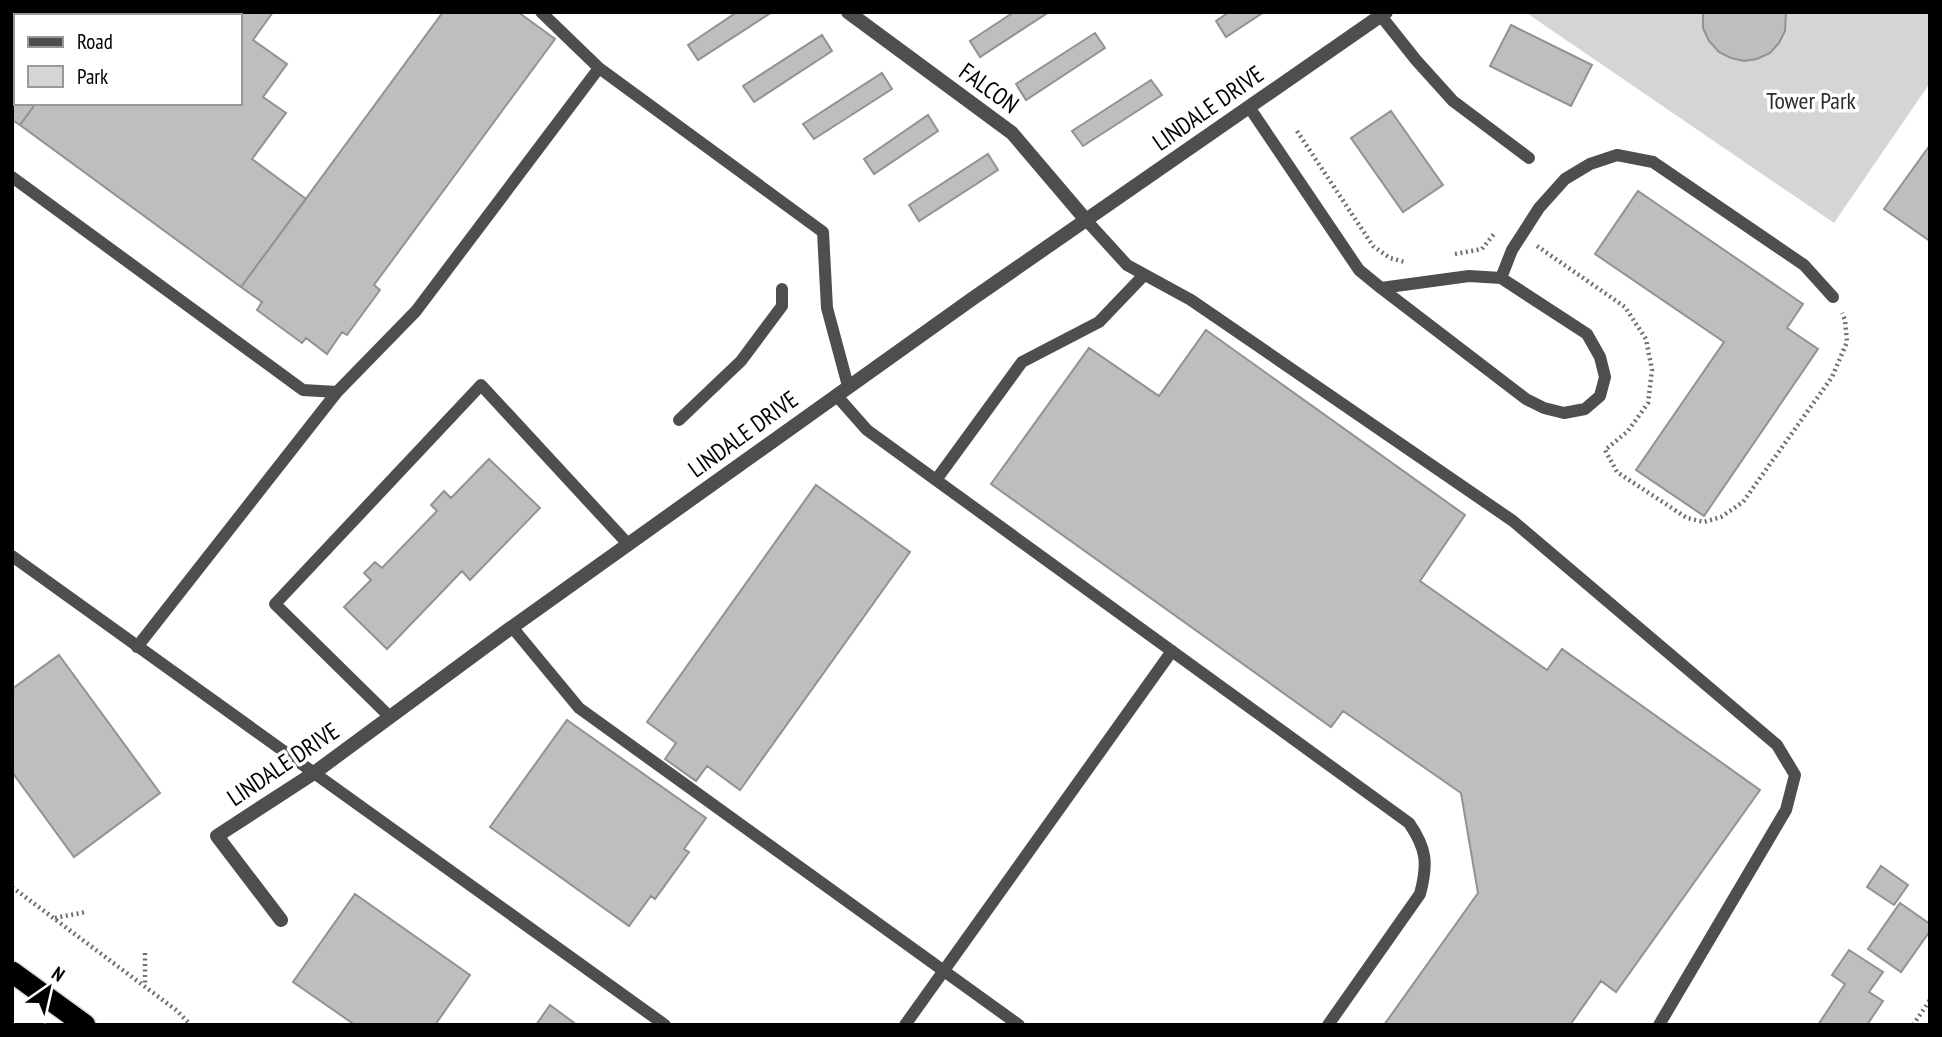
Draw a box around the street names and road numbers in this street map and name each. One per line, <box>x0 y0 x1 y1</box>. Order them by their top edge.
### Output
street label: FALCON <box>953 56 1025 120</box>
street label: LINDALE DRIVE <box>1147 58 1269 158</box>
street label: LINDALE DRIVE <box>682 384 804 484</box>
street label: LINDALE DRIVE <box>221 715 345 813</box>

